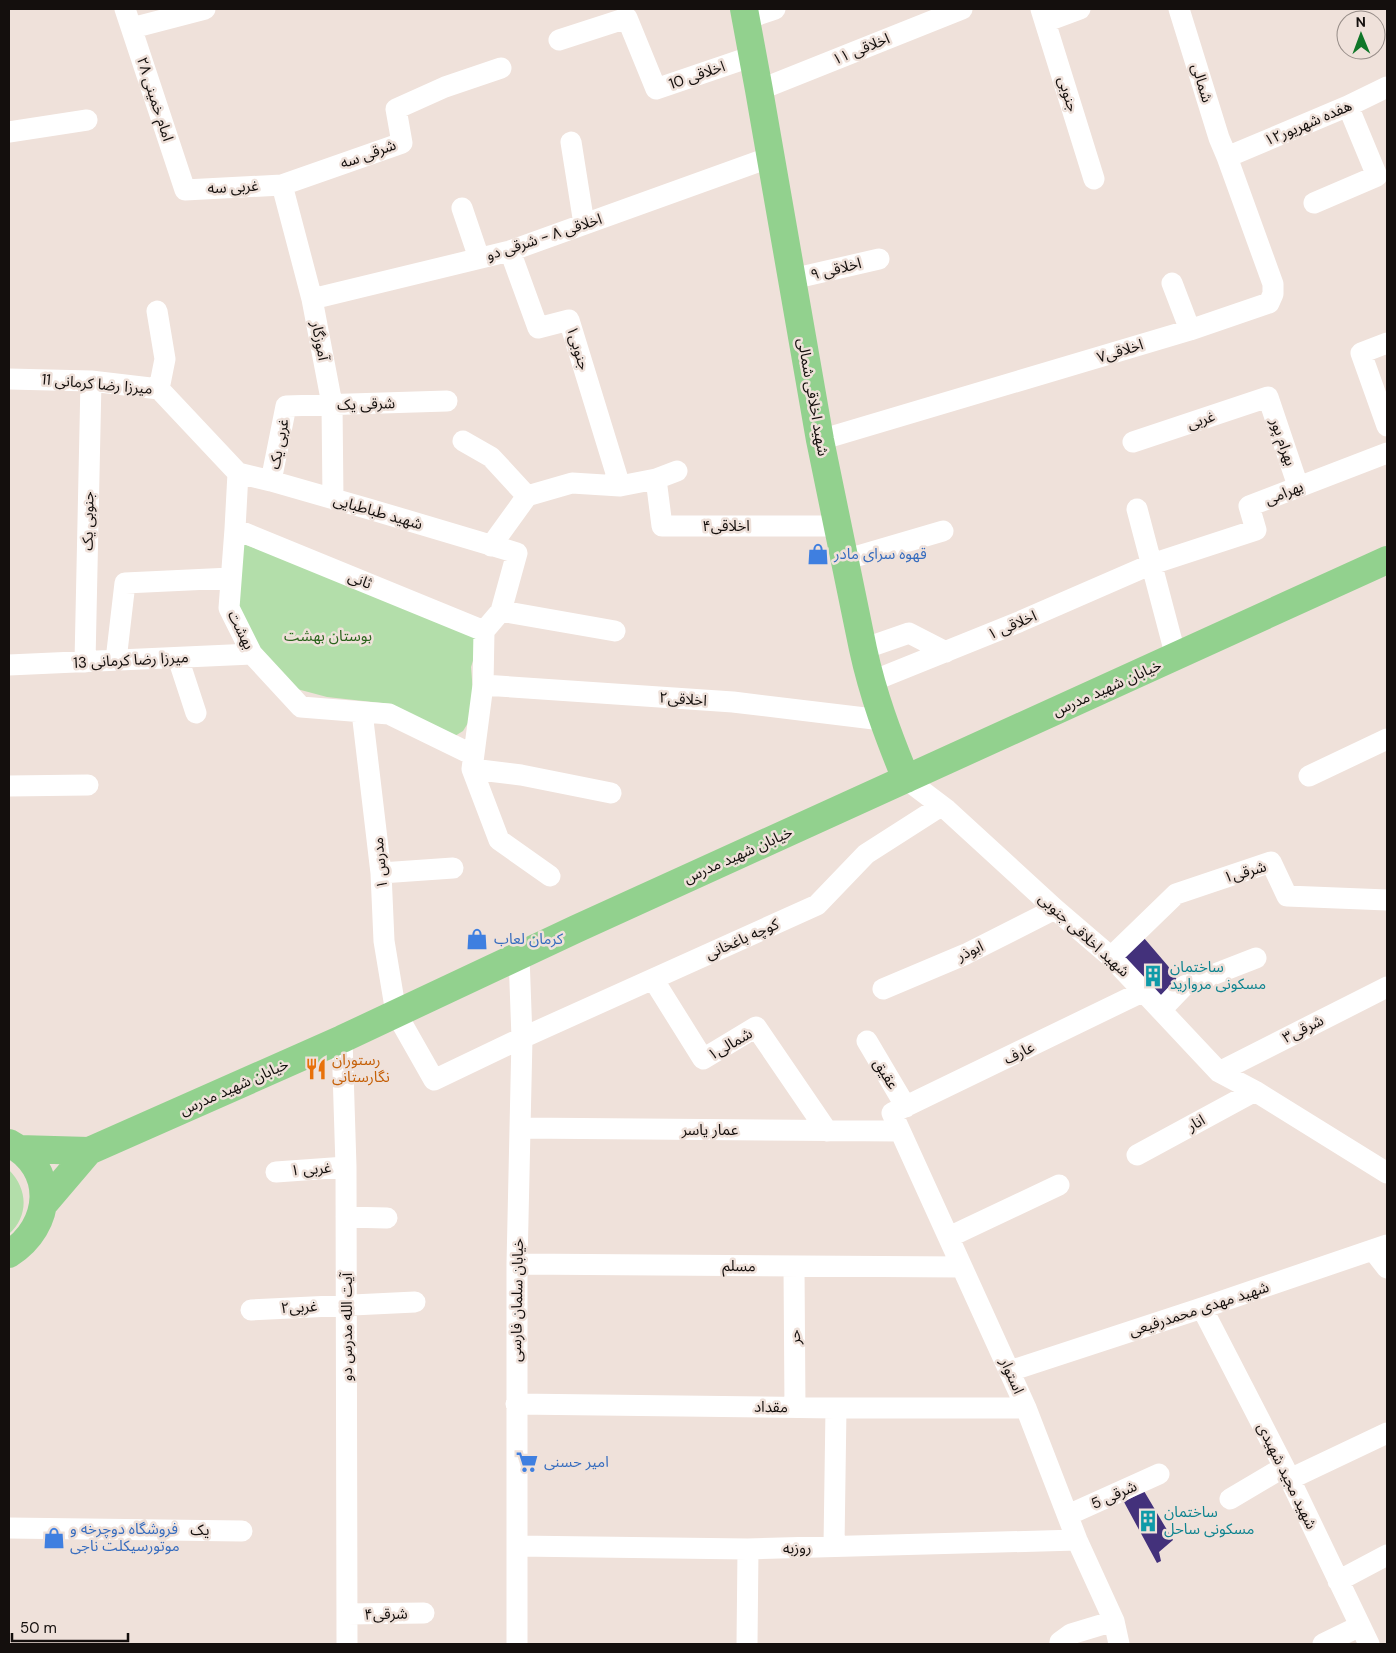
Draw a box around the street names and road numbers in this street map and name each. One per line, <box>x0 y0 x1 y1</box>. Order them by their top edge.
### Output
street label: اخلاقی ۱۱ <box>829 28 893 70</box>
street label: امام خمینی ۲۸ <box>131 54 178 144</box>
street label: اخلاقی 10 <box>666 56 728 94</box>
street label: شمالی <box>1187 61 1217 105</box>
street label: جنوبی <box>1053 74 1083 114</box>
street label: هفده شهریور۱۲ <box>1261 96 1355 150</box>
street label: شرقی سه <box>337 135 399 173</box>
street label: غربی سه <box>207 176 260 198</box>
street label: اخلاقی ۸ - شرقی دو <box>484 209 604 265</box>
street label: اخلاقی ۹ <box>808 253 864 285</box>
street label: آموزگار <box>306 319 334 363</box>
street label: جنوبی۱ <box>562 324 594 372</box>
street label: اخلاقی۷ <box>1094 334 1146 368</box>
street label: شهید اخلاقی شمالی <box>793 336 833 458</box>
street label: میرزا رضا کرمانی 11 <box>41 369 153 399</box>
street label: شرقی یک <box>337 393 396 415</box>
street label: غربی <box>1185 406 1218 434</box>
street label: بهرام پور <box>1264 415 1300 469</box>
street label: غربی یک <box>264 417 294 471</box>
street label: بهرامی <box>1262 476 1306 510</box>
street label: شهید طباطبایی <box>331 490 425 534</box>
street label: جنوبی یک <box>77 491 99 551</box>
street label: اخلاقی۴ <box>702 516 750 536</box>
street label: ثانی <box>345 566 375 594</box>
street label: اخلاقی ۱ <box>984 606 1040 644</box>
street label: بهشت <box>223 607 259 653</box>
street label: میرزا رضا کرمانی 13 <box>73 647 189 673</box>
street label: خیابان شهید مدرس <box>1049 655 1165 721</box>
street label: اخلاقی۲ <box>658 687 708 711</box>
street label: خیابان شهید مدرس <box>680 822 796 888</box>
street label: مدرس ۱ <box>368 836 392 890</box>
street label: شرقی۱ <box>1221 856 1269 888</box>
street label: شهید اخلاقی جنوبی <box>1034 889 1134 981</box>
street label: کوچه باغخانی <box>702 914 783 964</box>
street label: ابوذر <box>952 936 987 966</box>
street label: شرقی۳ <box>1279 1010 1327 1048</box>
street label: شمالی۱ <box>704 1023 756 1065</box>
street label: عارف <box>1000 1037 1038 1069</box>
street label: خیابان شهید مدرس <box>176 1054 292 1120</box>
street label: عقیق <box>869 1055 903 1094</box>
street label: انار <box>1183 1110 1208 1136</box>
street label: عمار یاسر <box>681 1120 739 1140</box>
street label: غربی ۱ <box>290 1158 332 1180</box>
street label: خیابان سلمان فارسی <box>506 1238 528 1362</box>
street label: مسلم <box>722 1256 756 1277</box>
street label: آیت الله مدرس دو <box>337 1272 357 1381</box>
street label: شهید مهدی محمدرفیعی <box>1126 1277 1272 1341</box>
street label: غربی۲ <box>280 1296 318 1318</box>
street label: حر <box>785 1329 805 1346</box>
street label: استوار <box>995 1354 1029 1397</box>
street label: مقداد <box>754 1397 788 1417</box>
street label: شهید مجید شهیدی <box>1253 1419 1322 1533</box>
street label: شرقی 5 <box>1088 1476 1140 1514</box>
street label: یک <box>190 1520 210 1540</box>
street label: روزبه <box>782 1538 812 1558</box>
street label: شرقی۴ <box>364 1604 408 1624</box>

